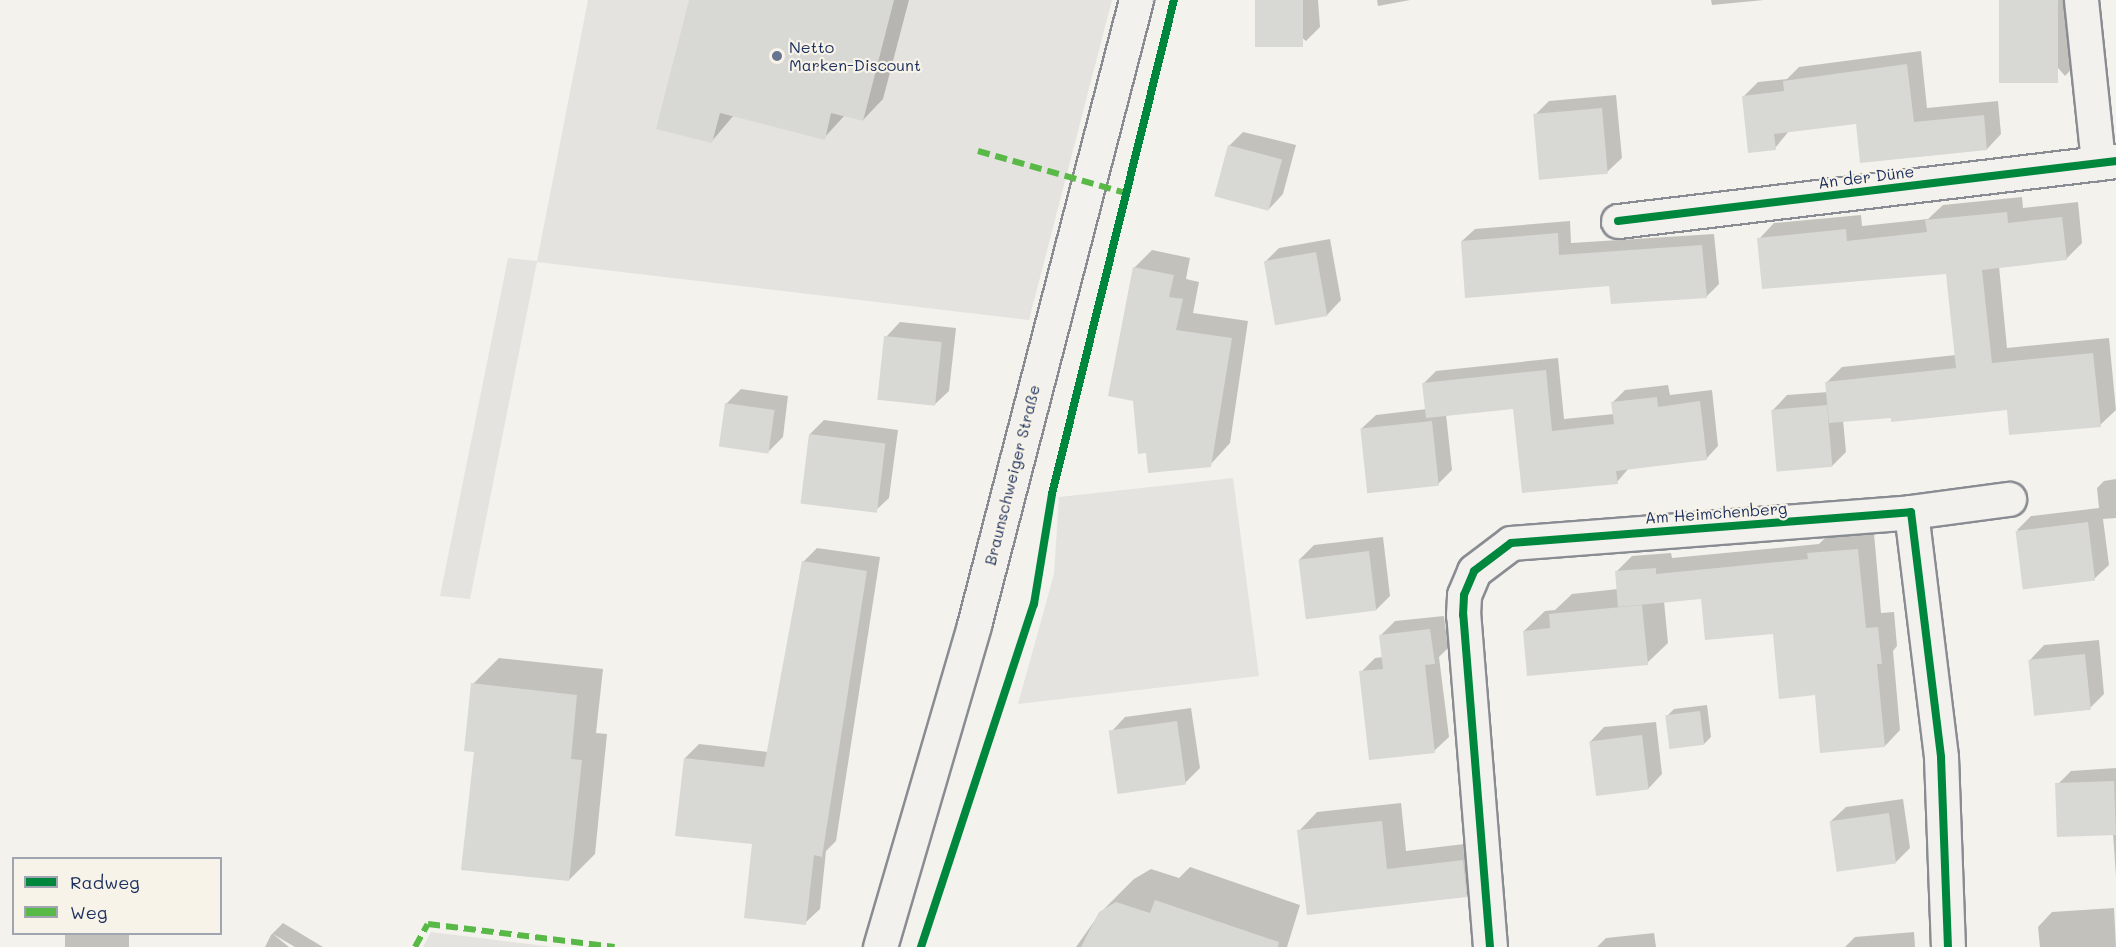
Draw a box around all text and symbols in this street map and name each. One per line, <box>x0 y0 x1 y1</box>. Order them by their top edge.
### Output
place label: Netto Marken-Discount <box>789 37 921 75</box>
marker: Netto Marken-Discount <box>770 49 784 63</box>
street label: An der Düne <box>1817 162 1915 192</box>
street label: Braunschweiger Straße <box>980 383 1044 567</box>
street label: Am Heimchenberg <box>1644 498 1788 528</box>
legend <box>12 857 222 935</box>
text: Radweg <box>70 870 140 894</box>
text: Weg <box>70 900 107 924</box>

